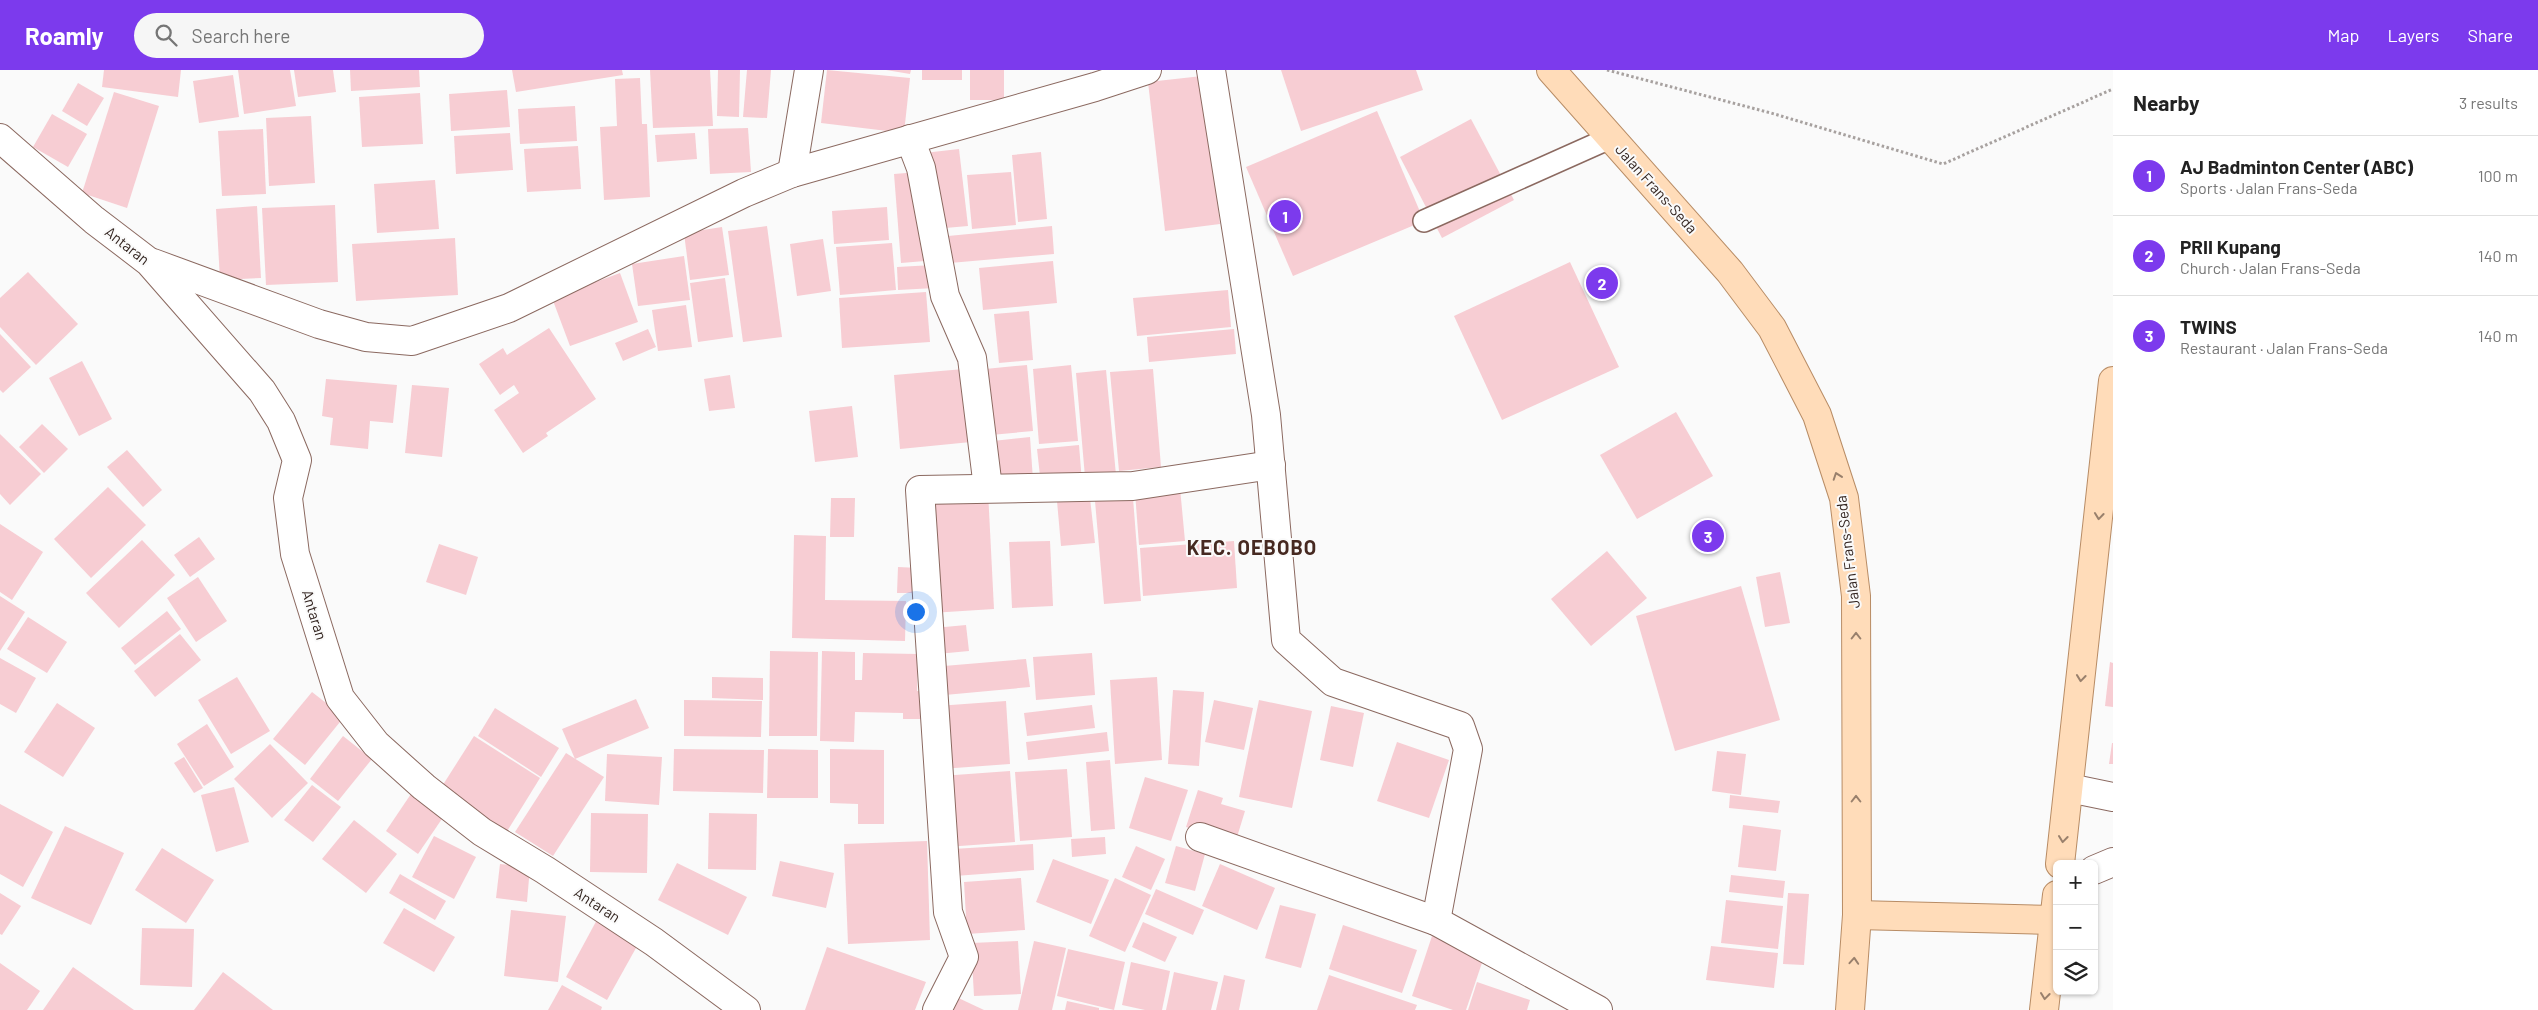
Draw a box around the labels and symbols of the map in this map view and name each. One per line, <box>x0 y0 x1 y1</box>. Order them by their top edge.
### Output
street label: Jalan Frans-Seda <box>1612 140 1701 237</box>
pin: 1 <box>1269 197 1301 235</box>
street label: Antaran <box>102 222 153 268</box>
pin: 2 <box>1586 264 1618 302</box>
one-way arrow <box>1833 472 1843 481</box>
street label: Jalan Frans-Seda <box>1831 495 1863 610</box>
one-way arrow <box>2093 513 2104 521</box>
pin: 3 <box>1692 517 1724 555</box>
district label: KEC. OEBOBO <box>1187 535 1317 559</box>
street label: Antaran <box>299 587 331 642</box>
your location <box>903 599 929 625</box>
one-way arrow <box>1851 632 1861 640</box>
one-way arrow <box>2076 674 2087 682</box>
one-way arrow <box>1851 795 1861 802</box>
one-way arrow <box>2058 836 2069 844</box>
street label: Antaran <box>571 883 624 926</box>
one-way arrow <box>1848 957 1859 965</box>
one-way arrow <box>2040 992 2051 1000</box>

